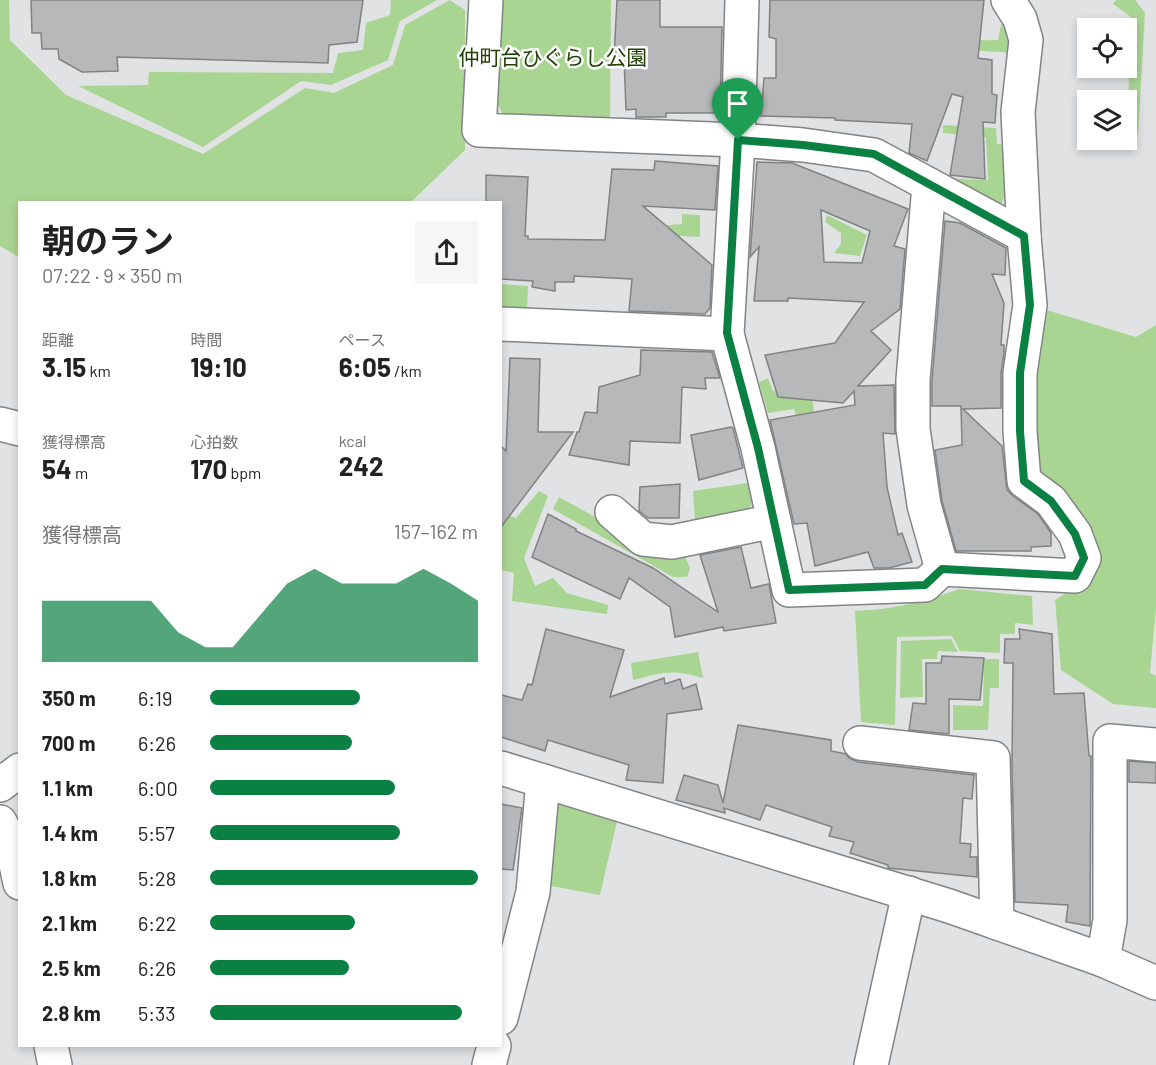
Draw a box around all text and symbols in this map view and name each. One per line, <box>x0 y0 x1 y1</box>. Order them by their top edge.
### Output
map controls <box>1077 18 1137 150</box>
button: locate <box>1077 18 1137 78</box>
park label: 仲町台ひぐらし公園 <box>459 44 648 69</box>
pin <box>712 78 763 140</box>
icon: arrive <box>721 87 754 120</box>
button: layers <box>1077 90 1137 150</box>
text: 朝のラン <box>42 220 174 260</box>
button: share <box>415 221 478 284</box>
text: 07:22 · 9 × 350 m <box>42 263 182 287</box>
text: 距離 <box>42 330 74 349</box>
text: 時間 <box>190 330 222 349</box>
text: ペース <box>339 330 386 349</box>
text: 3.15 <box>42 351 86 382</box>
text: 19:10 <box>190 351 247 382</box>
text: 6:05 <box>339 351 391 382</box>
text: km <box>86 361 111 380</box>
text: /km <box>391 361 422 380</box>
text: kcal <box>339 431 367 450</box>
text: 獲得標高 <box>42 432 106 451</box>
text: 心拍数 <box>190 432 238 451</box>
text: 242 <box>339 450 384 481</box>
text: 54 <box>42 453 72 484</box>
text: 170 <box>190 453 227 484</box>
text: m <box>72 463 88 482</box>
text: bpm <box>227 463 261 482</box>
text: 157–162 m <box>394 519 478 543</box>
text: 獲得標高 <box>42 522 122 546</box>
text: 350 m <box>42 686 96 710</box>
text: 6:19 <box>138 686 173 710</box>
text: 700 m <box>42 731 95 755</box>
text: 6:26 <box>138 731 176 755</box>
text: 1.1 km <box>42 776 93 800</box>
text: 6:00 <box>138 776 178 800</box>
text: 1.4 km <box>42 821 98 845</box>
text: 5:57 <box>138 821 175 845</box>
text: 1.8 km <box>42 866 97 890</box>
text: 5:28 <box>138 866 176 890</box>
text: 2.1 km <box>42 911 97 935</box>
text: 6:22 <box>138 911 177 935</box>
text: 2.5 km <box>42 956 101 980</box>
text: 6:26 <box>138 956 176 980</box>
text: 2.8 km <box>42 1001 101 1025</box>
text: 5:33 <box>138 1001 176 1025</box>

